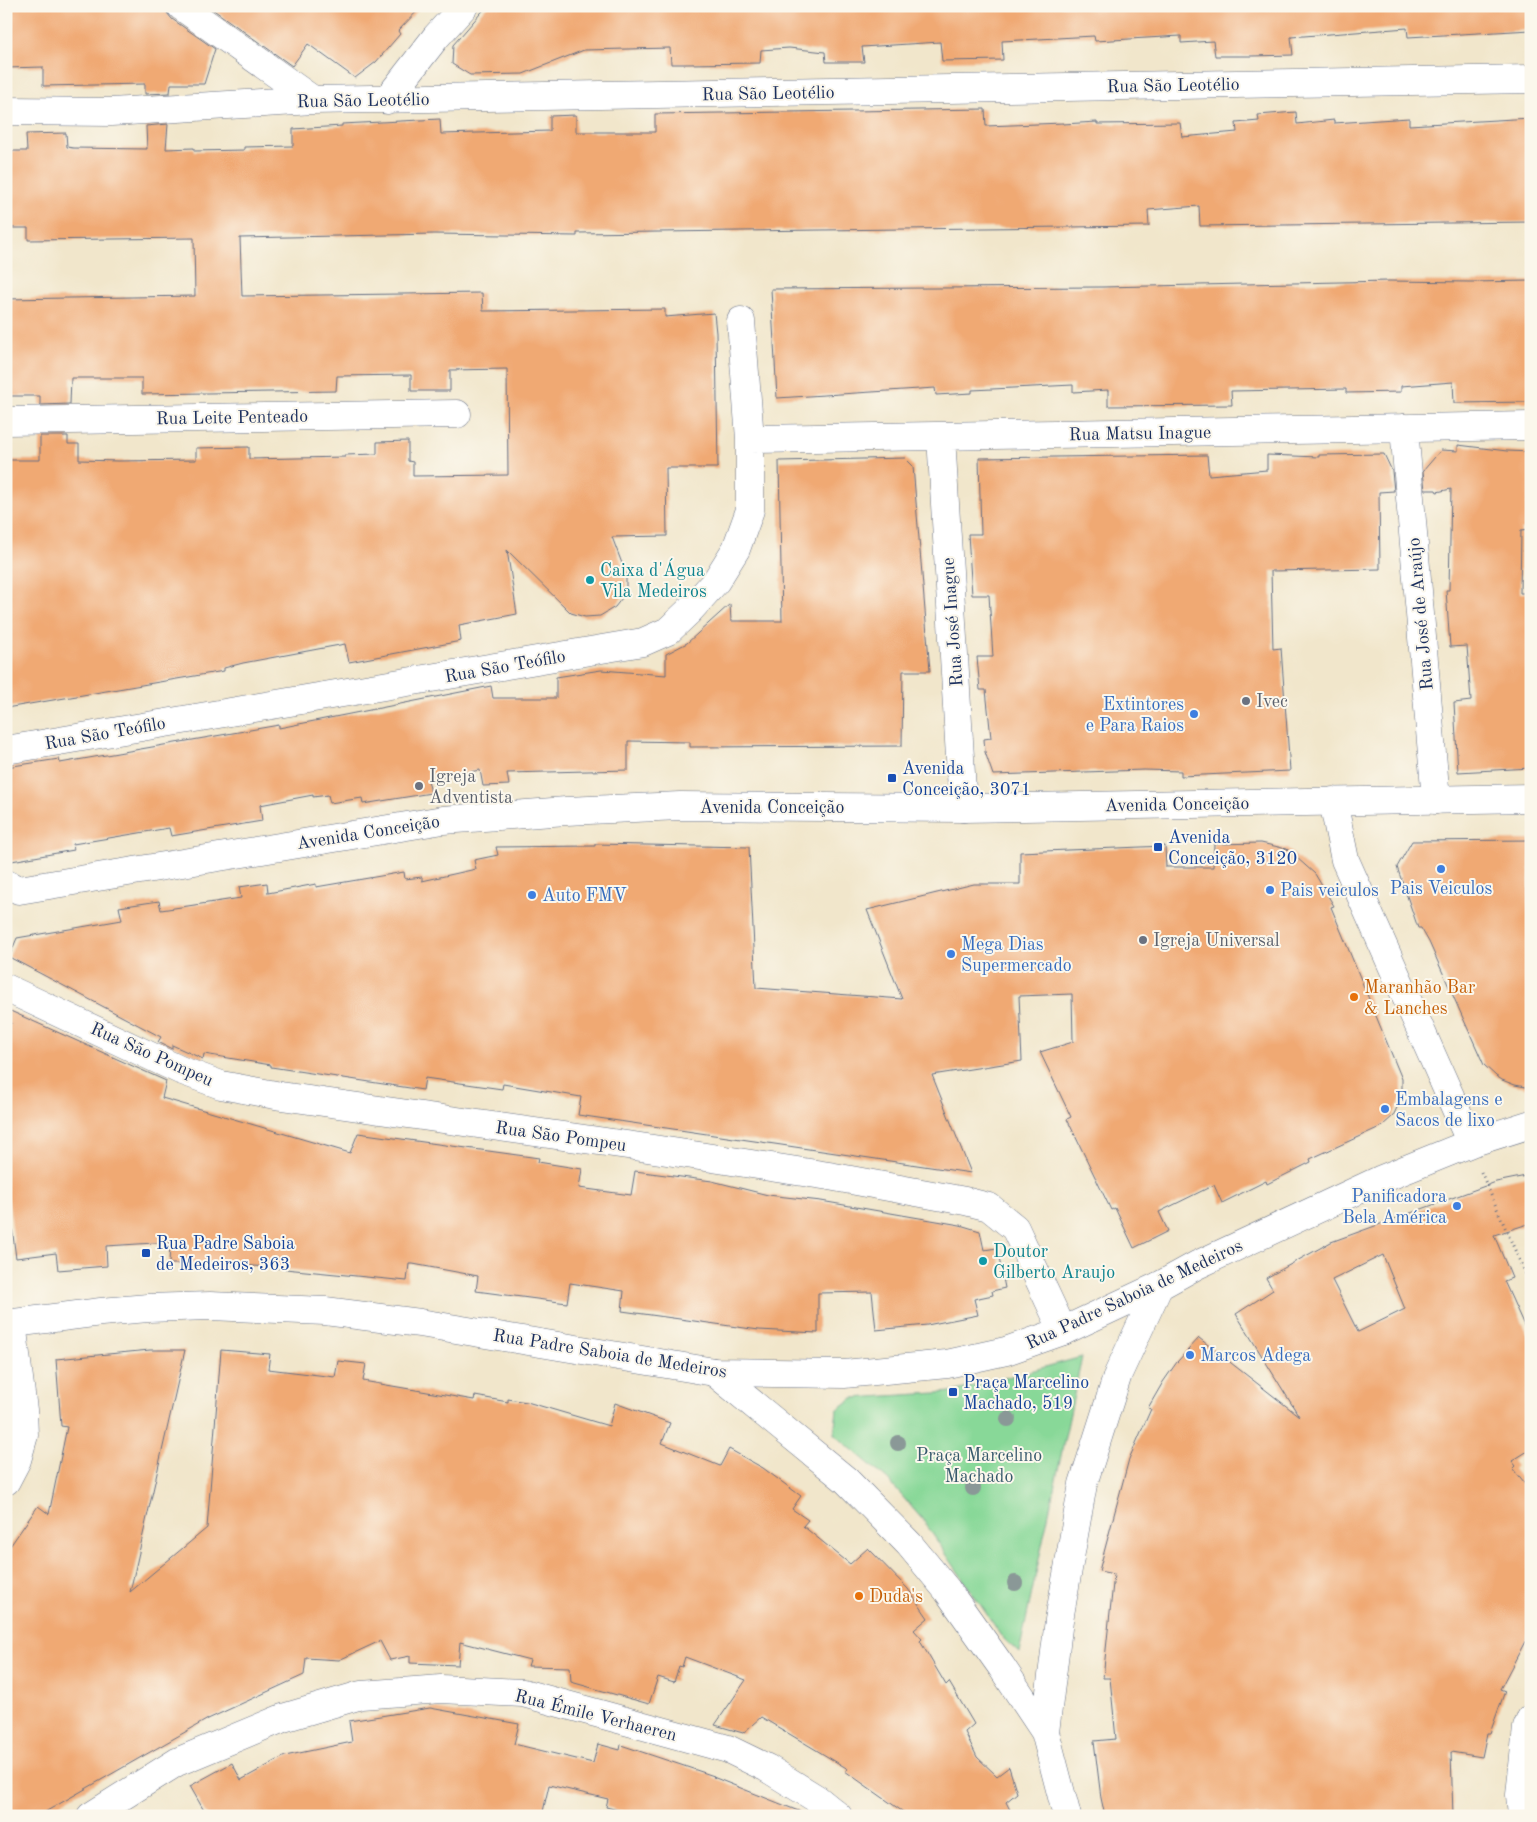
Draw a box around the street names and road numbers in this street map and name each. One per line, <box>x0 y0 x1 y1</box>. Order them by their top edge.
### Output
street label: Rua São Leotélio <box>1106 76 1240 96</box>
street label: Rua São Leotélio <box>701 84 835 104</box>
street label: Rua São Leotélio <box>296 91 430 111</box>
street label: Rua Leite Penteado <box>156 408 308 428</box>
street label: Rua Matsu Inague <box>1069 424 1211 444</box>
street label: Rua José de Araújo <box>1405 537 1437 691</box>
street label: Rua José Inague <box>940 557 966 687</box>
street label: Rua São Teófilo <box>443 647 567 686</box>
street label: Rua São Teófilo <box>43 714 167 753</box>
street label: Avenida Conceição <box>1104 795 1250 815</box>
street label: Avenida Conceição <box>700 799 844 817</box>
street label: Avenida Conceição <box>295 813 441 853</box>
street label: Rua São Pompeu <box>88 1020 216 1090</box>
street label: Rua São Pompeu <box>494 1119 628 1155</box>
street label: Rua Padre Saboia de Medeiros <box>1023 1237 1246 1353</box>
street label: Rua Padre Saboia de Medeiros <box>492 1327 728 1381</box>
street label: Rua Émile Verhaeren <box>513 1683 680 1745</box>

